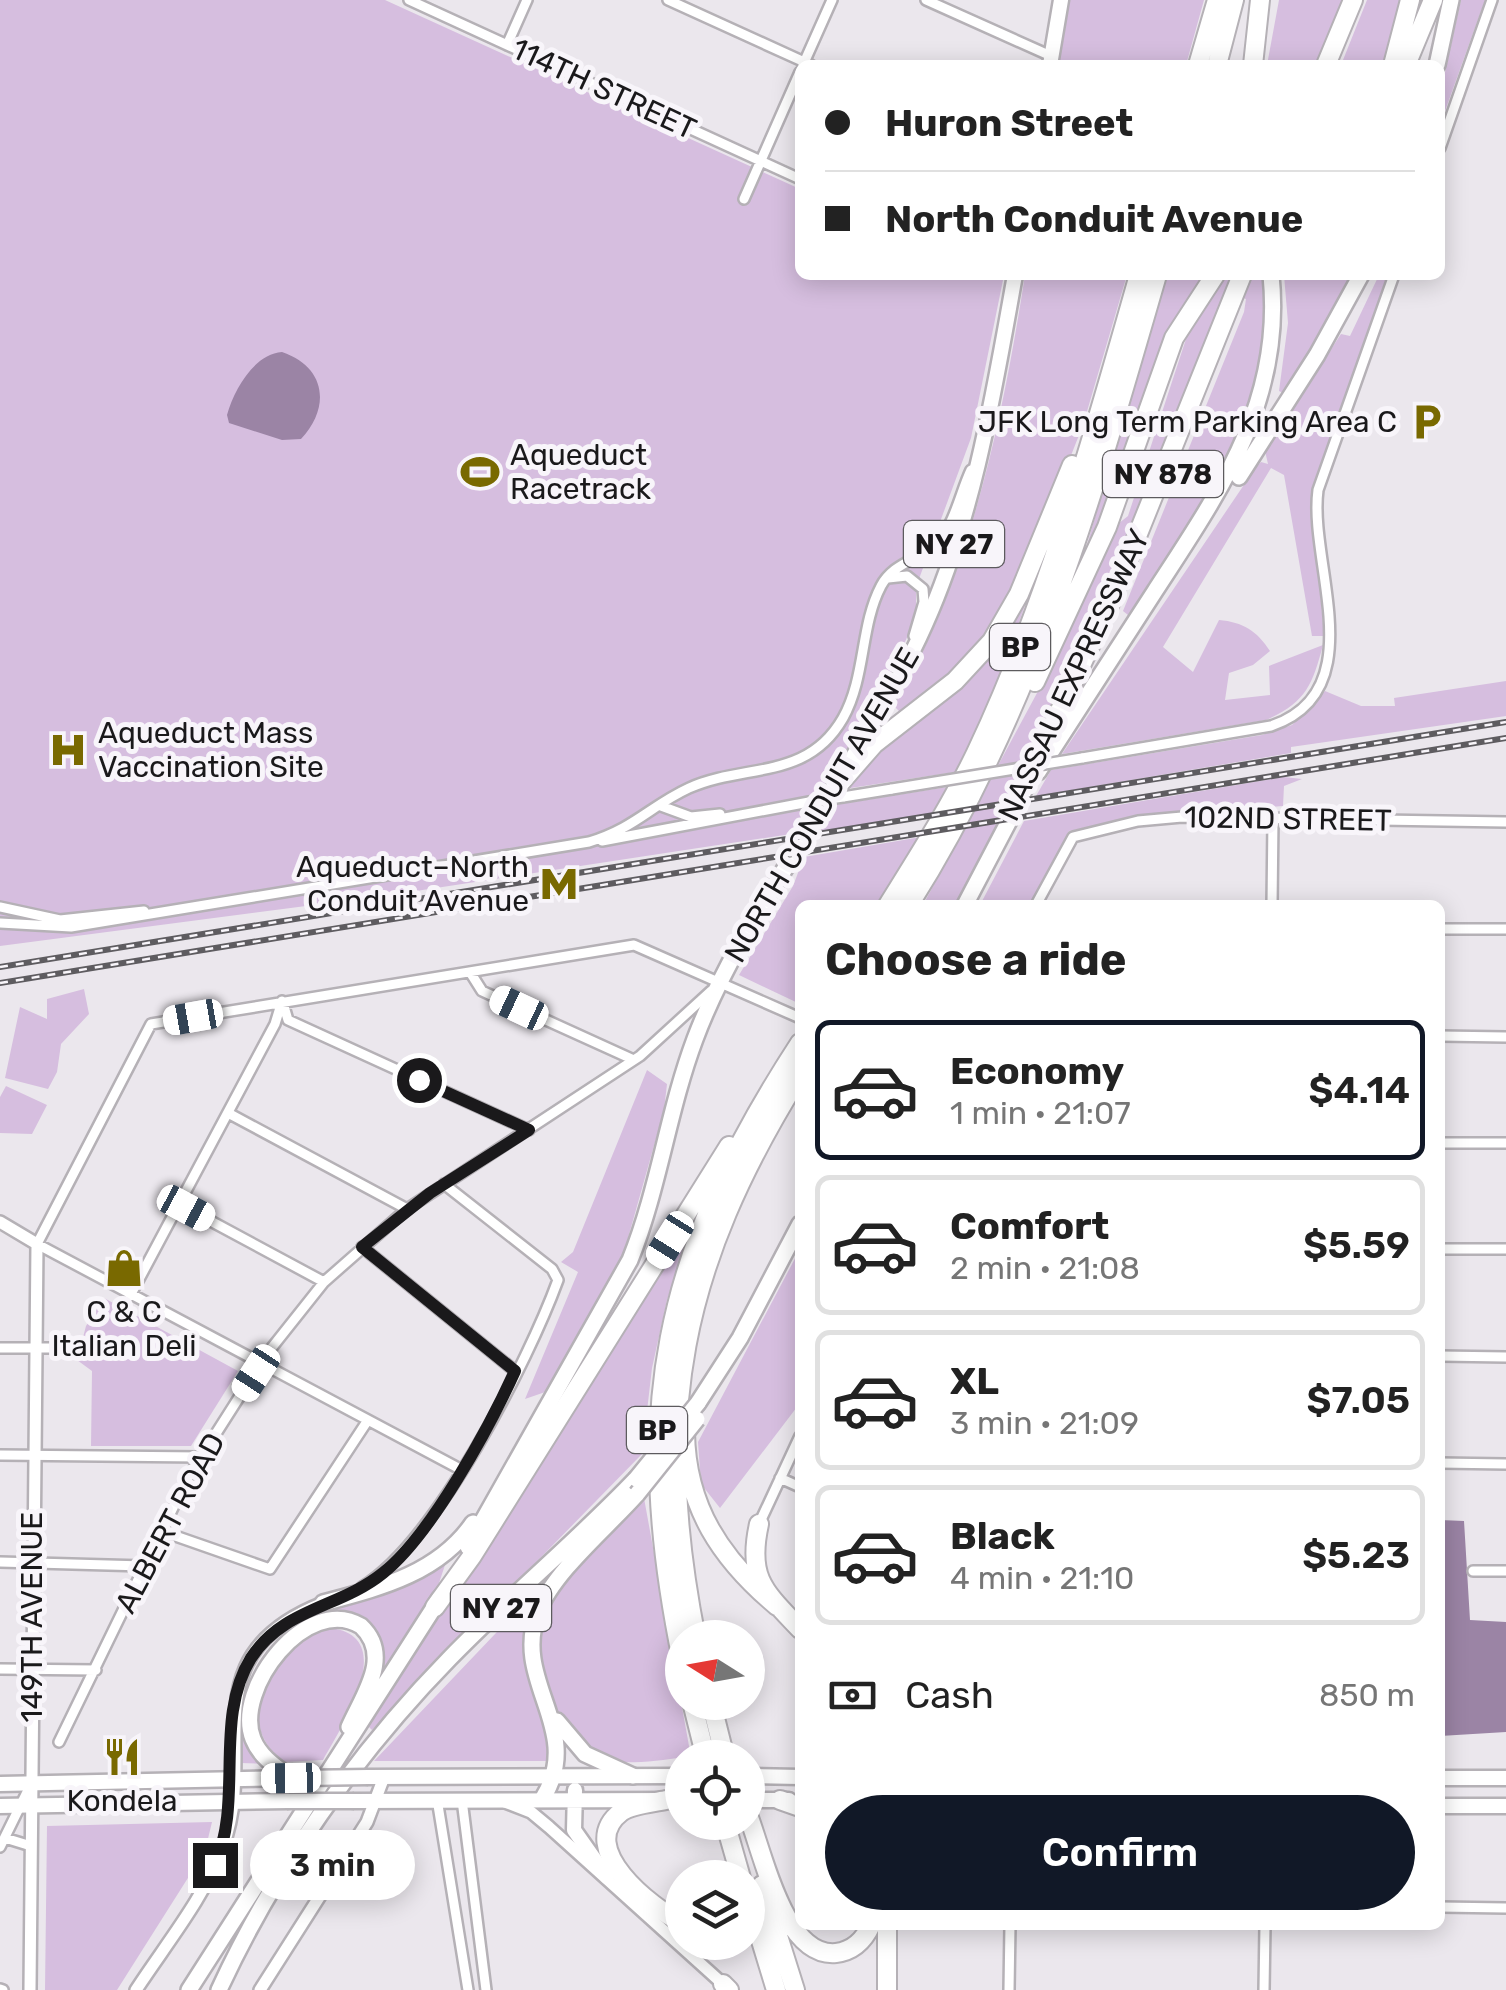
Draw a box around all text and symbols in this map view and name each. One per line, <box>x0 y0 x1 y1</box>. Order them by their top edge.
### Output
street label: 114TH STREET <box>506 31 702 147</box>
text: Huron Street <box>885 100 1133 146</box>
text: North Conduit Avenue <box>885 196 1303 242</box>
parking icon: JFK Long Term Parking Area C <box>1406 401 1448 443</box>
place label: JFK Long Term Parking Area C <box>978 404 1397 440</box>
place label: Aqueduct Racetrack <box>510 437 651 507</box>
sports icon: Aqueduct Racetrack <box>459 451 501 493</box>
road number: NY 878 <box>1103 451 1223 497</box>
road number: NY 27 <box>904 521 1004 567</box>
street label: NASSAU EXPRESSWAY <box>991 523 1157 827</box>
road number: BP <box>990 624 1050 670</box>
street label: NORTH CONDUIT AVENUE <box>717 641 927 969</box>
place label: Aqueduct Mass Vaccination Site <box>98 715 324 785</box>
hospital icon: Aqueduct Mass Vaccination Site <box>47 729 89 771</box>
street label: 102ND STREET <box>1184 799 1392 839</box>
place label: Aqueduct–North Conduit Avenue <box>296 849 529 919</box>
metro station icon: Aqueduct–North Conduit Avenue <box>538 863 580 905</box>
text: Choose a ride <box>825 933 1127 986</box>
car <box>485 982 553 1034</box>
car <box>161 997 225 1037</box>
icon: car <box>830 1045 920 1135</box>
text: Economy <box>950 1048 1124 1094</box>
route start <box>397 1058 442 1103</box>
text: $4.14 <box>1309 1067 1410 1113</box>
text: 1 min · 21:07 <box>950 1094 1131 1132</box>
car <box>152 1181 220 1235</box>
icon: car <box>830 1200 920 1290</box>
text: Comfort <box>950 1203 1109 1249</box>
car <box>641 1207 699 1273</box>
text: $5.59 <box>1303 1222 1410 1268</box>
shop icon: C & C Italian Deli <box>103 1247 145 1289</box>
text: 2 min · 21:08 <box>950 1249 1140 1287</box>
place label: C & C Italian Deli <box>51 1294 197 1364</box>
car <box>227 1340 285 1406</box>
icon: car <box>830 1355 920 1445</box>
text: XL <box>950 1358 999 1404</box>
text: $7.05 <box>1307 1377 1410 1423</box>
text: 3 min · 21:09 <box>950 1404 1139 1442</box>
road number: BP <box>627 1407 687 1453</box>
street label: ALBERT ROAD <box>107 1427 233 1619</box>
icon: car <box>830 1510 920 1600</box>
street label: 149TH AVENUE <box>14 1512 50 1722</box>
text: Black <box>950 1513 1055 1559</box>
text: $5.23 <box>1302 1532 1410 1578</box>
text: 4 min · 21:10 <box>950 1559 1134 1597</box>
road number: NY 27 <box>451 1585 551 1631</box>
north arrow <box>665 1620 765 1720</box>
map controls <box>665 1620 765 1960</box>
icon: cash <box>825 1668 880 1723</box>
text: Cash <box>905 1672 994 1718</box>
text: 850 m <box>1319 1676 1415 1714</box>
restaurant icon: Kondela <box>101 1736 143 1778</box>
button: locate <box>665 1740 765 1840</box>
car <box>261 1762 321 1794</box>
place label: Kondela <box>66 1783 178 1819</box>
button: Confirm <box>825 1795 1415 1910</box>
callout: 3 min <box>250 1830 415 1900</box>
route end <box>193 1843 238 1888</box>
text: 3 min <box>290 1846 375 1884</box>
button: layers <box>665 1860 765 1960</box>

